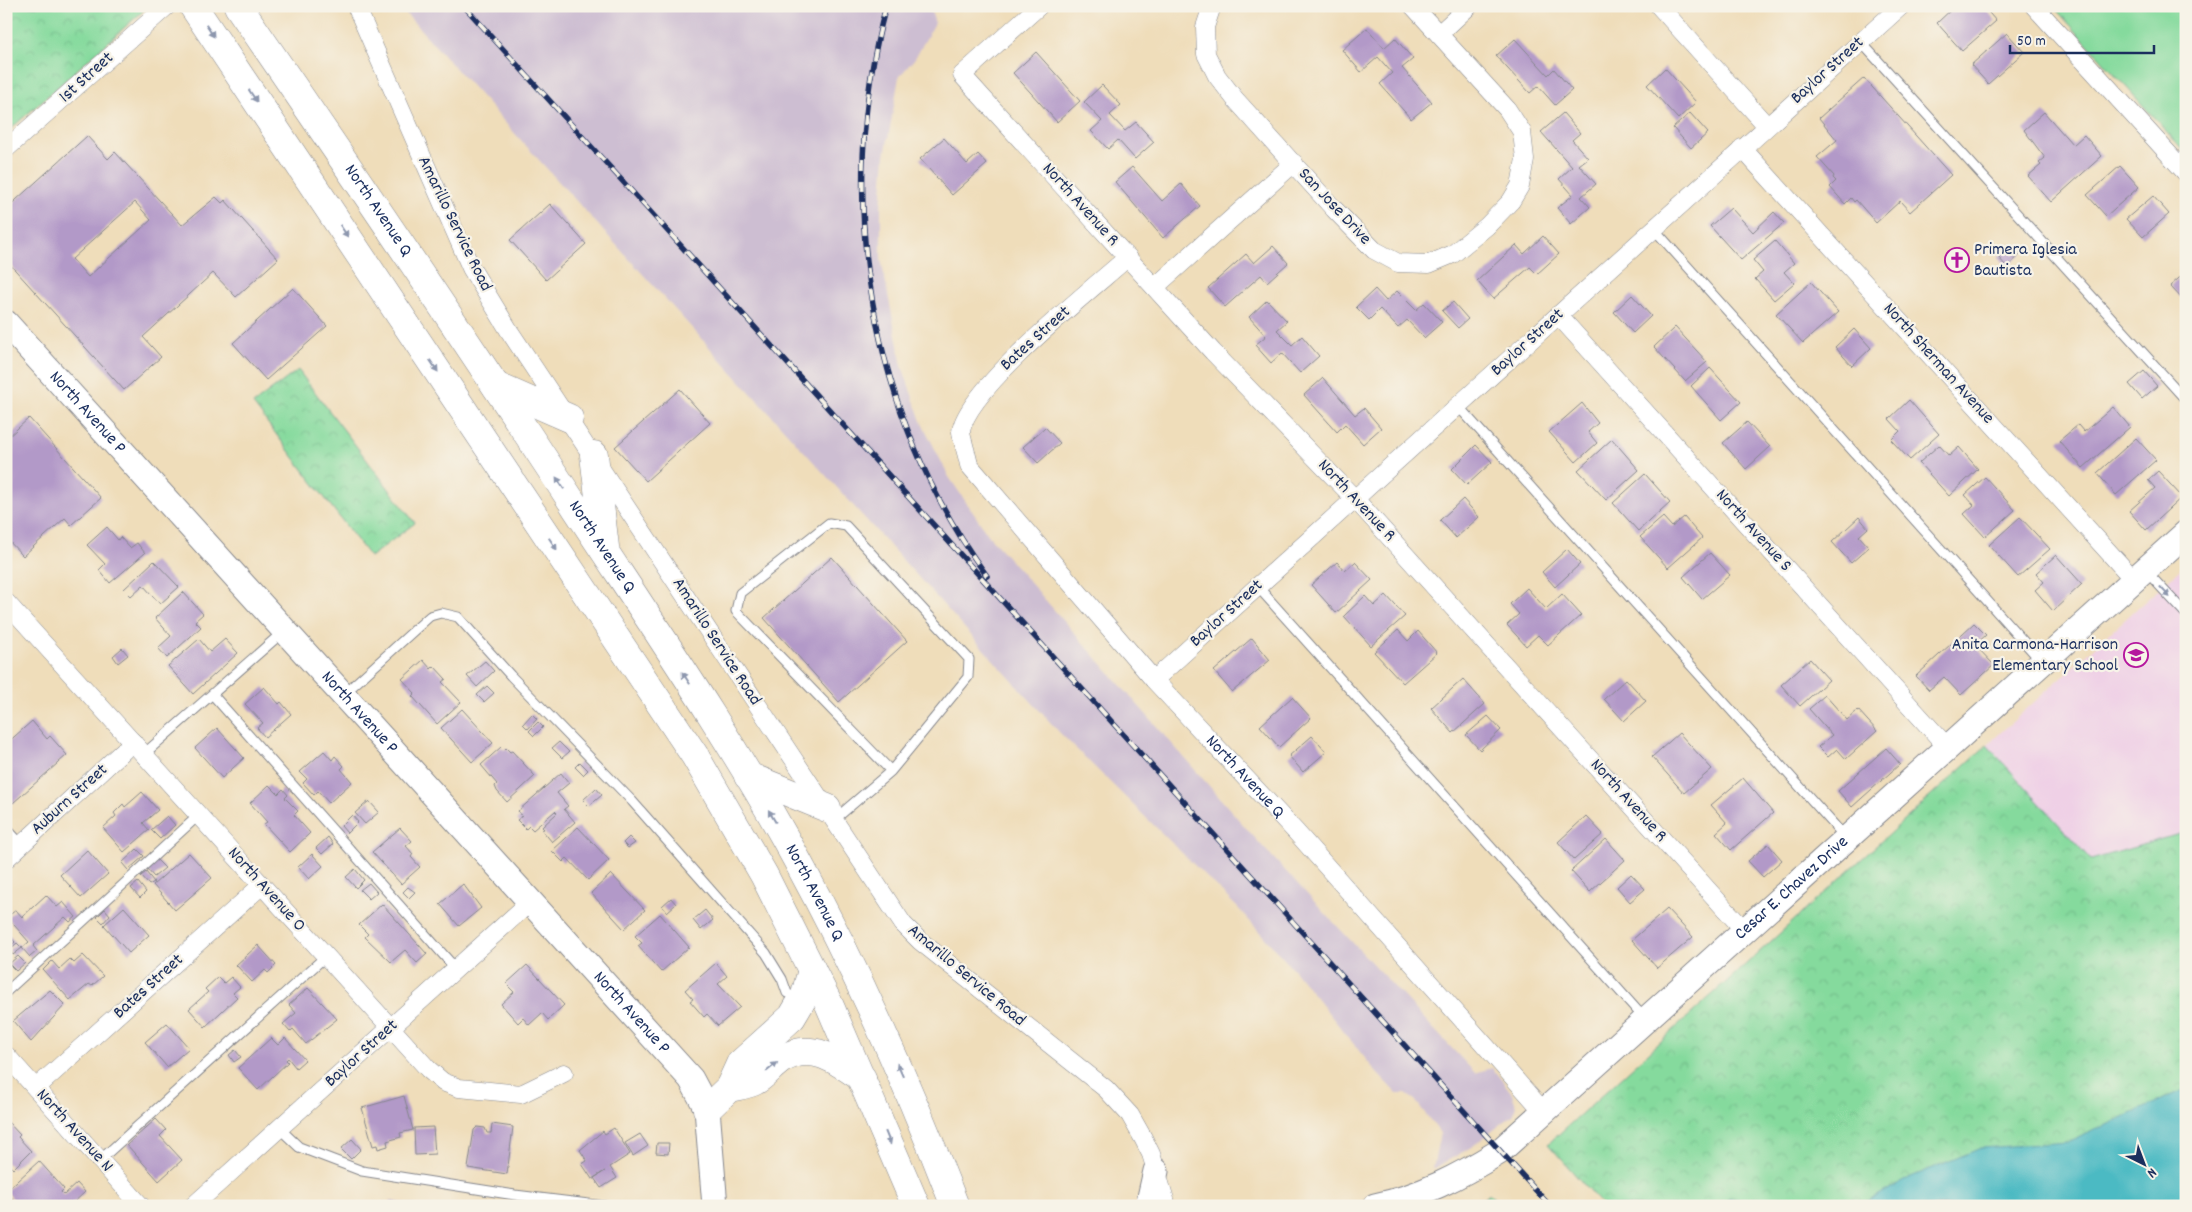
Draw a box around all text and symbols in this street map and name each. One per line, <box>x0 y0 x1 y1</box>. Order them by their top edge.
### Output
scale bar <box>2010 22 2153 54</box>
one-way arrow <box>205 24 215 37</box>
street label: Baylor Street <box>1786 31 1870 111</box>
text: 50 m <box>2017 31 2046 53</box>
street label: 1st Street <box>54 46 120 109</box>
one-way arrow <box>248 89 258 102</box>
street label: Amarillo Service Road <box>410 152 498 296</box>
street label: North Avenue R <box>1036 158 1124 252</box>
street label: North Avenue Q <box>338 160 418 262</box>
street label: San Jose Drive <box>1292 163 1377 251</box>
one-way arrow <box>339 224 348 237</box>
place label: Primera Iglesia Bautista <box>1974 238 2077 284</box>
church icon: Primera Iglesia Bautista <box>1944 247 1970 273</box>
street label: North Sherman Avenue <box>1877 298 1999 430</box>
street label: Bates Street <box>995 300 1077 377</box>
street label: Baylor Street <box>1486 303 1570 383</box>
one-way arrow <box>429 359 439 372</box>
street label: North Avenue P <box>43 366 132 460</box>
street label: North Avenue R <box>1311 454 1401 548</box>
one-way arrow <box>555 476 564 490</box>
street label: North Avenue S <box>1709 484 1797 578</box>
street label: North Avenue Q <box>562 496 642 598</box>
one-way arrow <box>548 538 558 551</box>
street label: Amarillo Service Road <box>665 573 767 711</box>
street label: Baylor Street <box>1185 574 1269 654</box>
one-way arrow <box>2160 586 2171 599</box>
place label: Anita Carmona-Harrison Elementary School <box>1952 633 2119 679</box>
school or university icon: Anita Carmona-Harrison Elementary School <box>2123 642 2149 668</box>
street label: North Avenue P <box>315 666 403 760</box>
one-way arrow <box>682 671 691 684</box>
street label: North Avenue Q <box>1199 730 1290 825</box>
street label: North Avenue R <box>1584 754 1672 848</box>
street label: Auburn Street <box>26 758 114 841</box>
one-way arrow <box>767 810 776 823</box>
street label: Cesar E. Chavez Drive <box>1729 830 1854 946</box>
street label: North Avenue Q <box>778 840 850 946</box>
street label: North Avenue O <box>221 842 311 938</box>
street label: Amarillo Service Road <box>901 919 1031 1033</box>
street label: Bates Street <box>108 948 190 1025</box>
street label: North Avenue P <box>587 966 675 1060</box>
street label: Baylor Street <box>320 1014 404 1094</box>
one-way arrow <box>765 1062 778 1073</box>
one-way arrow <box>895 1063 903 1077</box>
street label: North Avenue N <box>30 1084 118 1178</box>
one-way arrow <box>885 1131 893 1145</box>
north arrow <box>2120 1140 2170 1190</box>
text: N <box>2142 1162 2161 1182</box>

